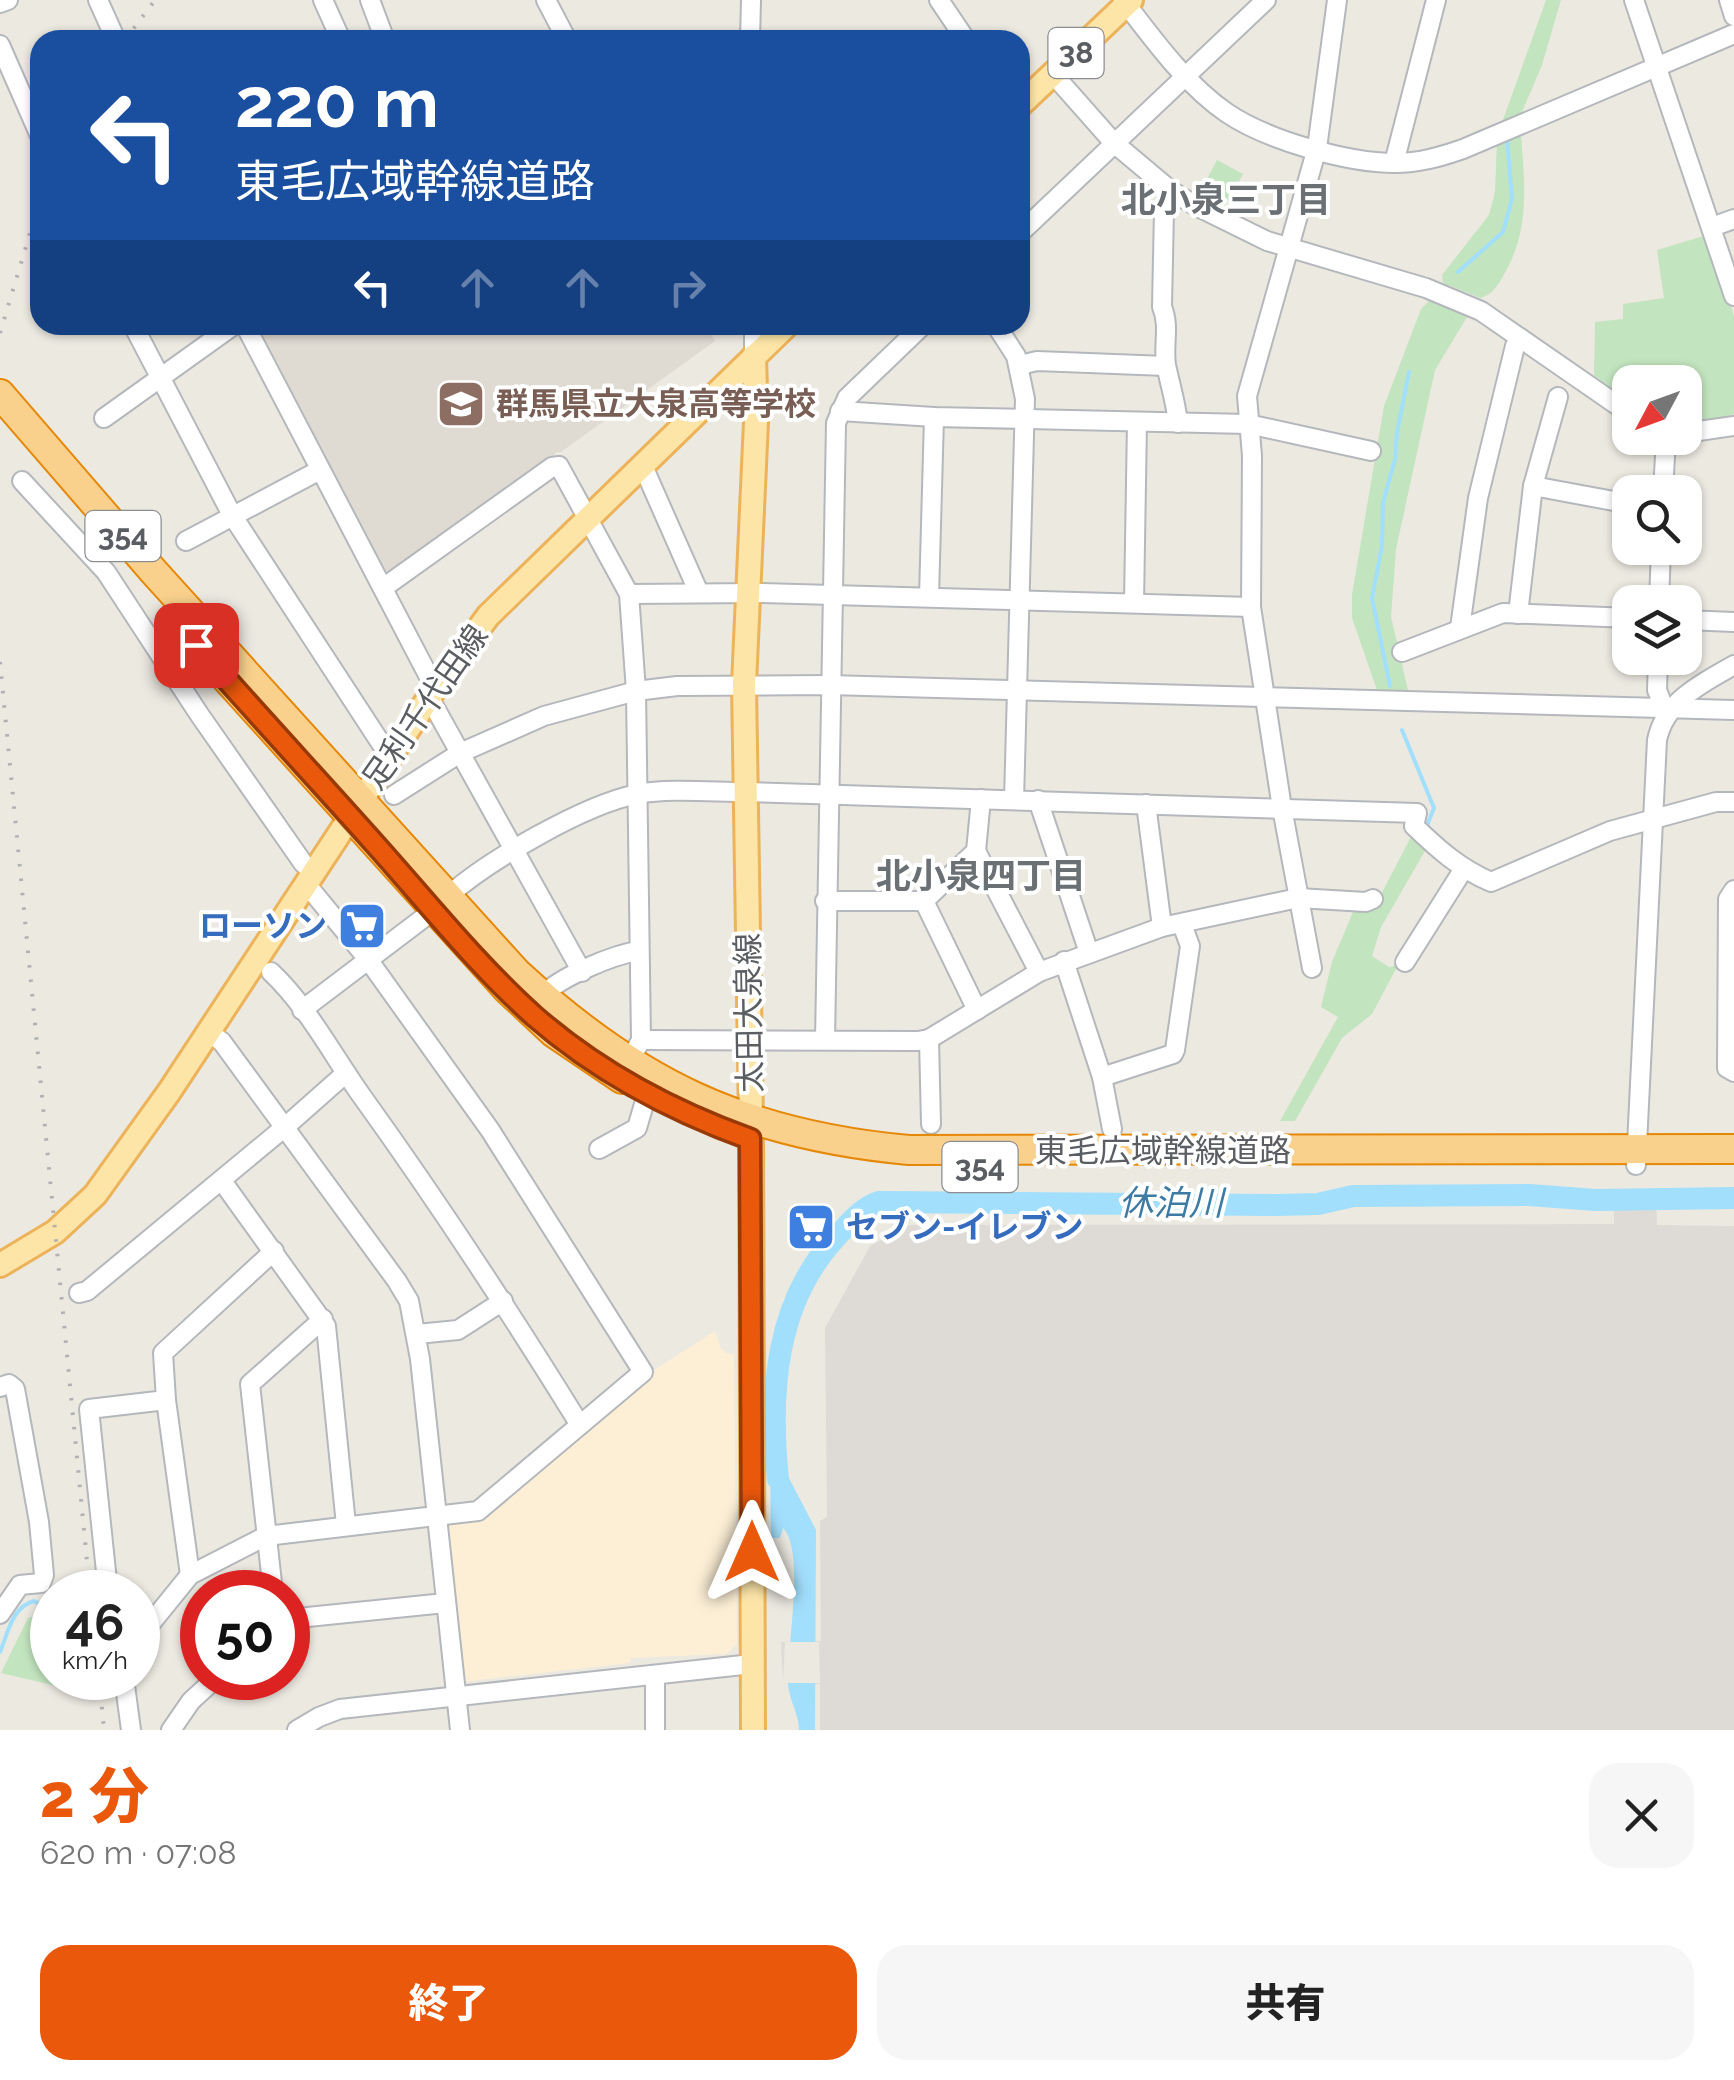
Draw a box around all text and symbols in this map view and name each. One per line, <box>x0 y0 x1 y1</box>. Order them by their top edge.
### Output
road number: 38 <box>1048 28 1104 78</box>
text: 220 m <box>235 61 439 143</box>
icon: left <box>70 70 200 200</box>
text: 東毛広域幹線道路 <box>235 155 595 208</box>
district label: 北小泉三丁目 <box>1121 179 1331 220</box>
icon: left <box>345 260 400 315</box>
icon: ahead <box>450 260 505 315</box>
icon: ahead <box>555 260 610 315</box>
icon: right <box>660 260 715 315</box>
north arrow <box>1612 365 1702 455</box>
map controls <box>1612 365 1702 675</box>
school or university icon: 群馬県立大泉高等学校 <box>435 378 487 430</box>
place label: 群馬県立大泉高等学校 <box>496 385 816 422</box>
button: search <box>1612 475 1702 565</box>
road number: 354 <box>86 511 160 561</box>
button: layers <box>1612 585 1702 675</box>
pin <box>154 603 239 688</box>
street label: 足利千代田線 <box>354 617 495 796</box>
icon: arrive <box>169 618 224 673</box>
district label: 北小泉四丁目 <box>876 855 1086 896</box>
supermarket icon: ローソン <box>336 900 388 952</box>
place label: ローソン <box>199 907 327 944</box>
street label: 太田大泉線 <box>729 933 768 1093</box>
street label: 東毛広域幹線道路 <box>1035 1132 1291 1169</box>
road number: 354 <box>942 1142 1018 1192</box>
water label: 休泊川 <box>1118 1182 1227 1223</box>
supermarket icon: セブン-イレブン <box>785 1201 837 1253</box>
place label: セブン-イレブン <box>846 1208 1083 1245</box>
position arrow <box>700 1500 804 1604</box>
speed limit sign: 50 <box>180 1570 310 1700</box>
text: 46 <box>66 1593 124 1652</box>
text: km/h <box>62 1645 128 1675</box>
text: 2 分 <box>40 1761 149 1831</box>
button: close <box>1589 1763 1694 1868</box>
text: 620 m · 07:08 <box>40 1834 237 1871</box>
button: 終了 <box>40 1945 857 2060</box>
button: 共有 <box>877 1945 1694 2060</box>

